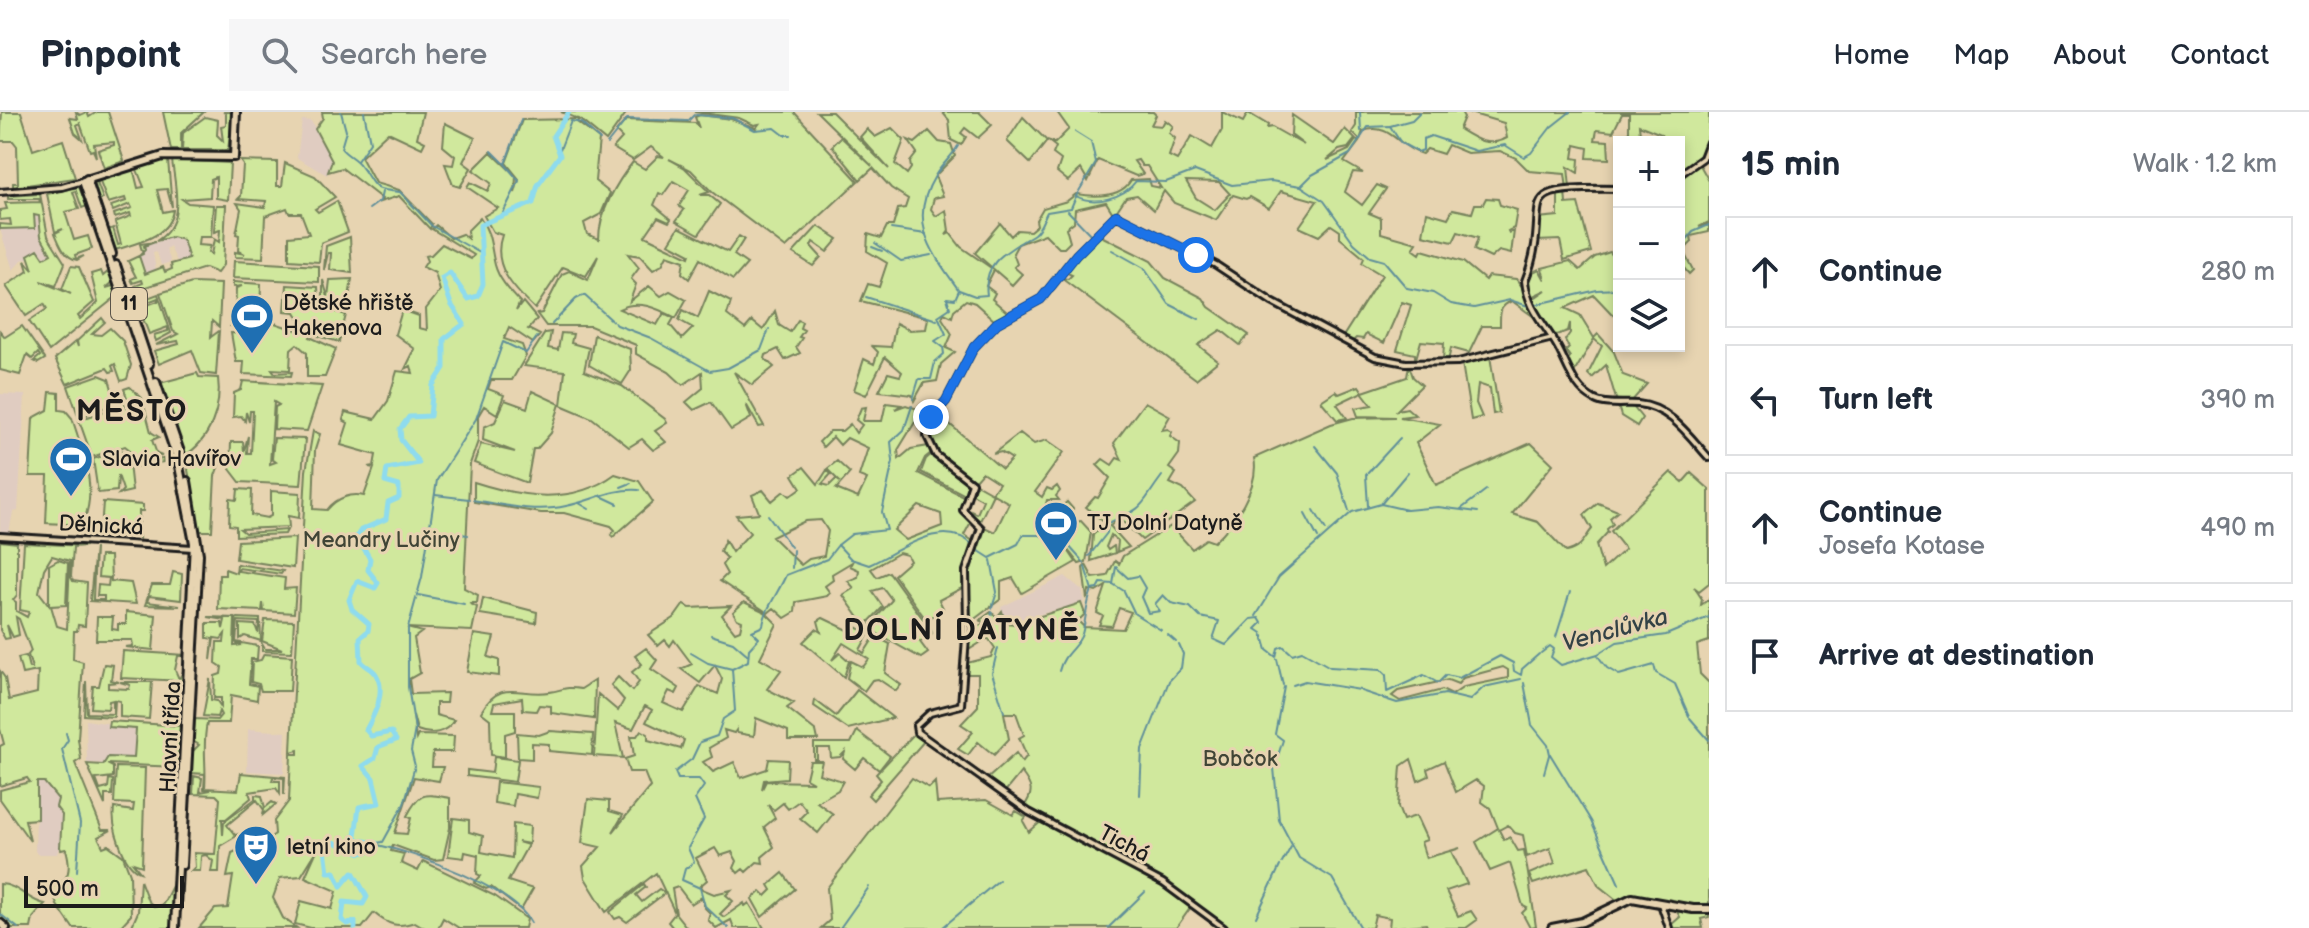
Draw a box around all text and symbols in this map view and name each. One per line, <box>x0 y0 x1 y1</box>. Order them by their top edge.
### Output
search box <box>229 19 789 91</box>
text: Pinpoint <box>40 33 181 78</box>
icon: search <box>257 33 301 77</box>
text: Search here <box>321 37 487 73</box>
text: Home <box>1833 39 1909 72</box>
text: Map <box>1953 39 2010 72</box>
text: About <box>2054 39 2126 72</box>
text: Contact <box>2170 39 2269 72</box>
map controls <box>1613 136 1685 352</box>
button: + <box>1613 136 1685 208</box>
text: 15 min <box>1741 144 1840 185</box>
text: Walk · 1.2 km <box>2133 149 2277 180</box>
button: − <box>1613 208 1685 280</box>
route start <box>1178 237 1214 273</box>
icon: ahead <box>1743 250 1787 294</box>
text: Continue <box>1819 254 1942 290</box>
text: 280 m <box>2201 257 2275 288</box>
button: layers <box>1613 280 1685 352</box>
road number: 11 <box>111 288 147 320</box>
place label: Dětské hřiště Hakenova <box>283 290 413 342</box>
sports icon: Dětské hřiště Hakenova <box>228 292 276 355</box>
icon: left <box>1743 378 1787 422</box>
text: Turn left <box>1819 382 1933 418</box>
text: 390 m <box>2200 385 2275 416</box>
district label: MĚSTO <box>76 391 188 430</box>
route end <box>913 399 949 435</box>
sports icon: Slavia Havířov <box>47 435 95 498</box>
place label: Slavia Havířov <box>102 446 241 473</box>
text: Continue <box>1819 495 1942 531</box>
sports icon: TJ Dolní Datyně <box>1032 499 1080 562</box>
icon: ahead <box>1743 506 1787 550</box>
street label: Dělnická <box>58 510 144 542</box>
place label: TJ Dolní Datyně <box>1087 510 1243 537</box>
text: 490 m <box>2200 513 2275 544</box>
park label: Meandry Lučiny <box>302 527 460 554</box>
text: Josefa Kotase <box>1819 531 1985 562</box>
water label: Venclůvka <box>1559 602 1671 658</box>
district label: DOLNÍ DATYNĚ <box>843 610 1081 649</box>
icon: arrive <box>1743 634 1787 678</box>
text: Arrive at destination <box>1819 638 2095 674</box>
street label: Hlavní třída <box>155 680 187 794</box>
park label: Bobčok <box>1202 746 1278 773</box>
street label: Tichá <box>1094 819 1154 869</box>
theatre icon: letní kino <box>232 823 280 886</box>
place label: letní kino <box>287 834 376 861</box>
scale bar <box>24 872 184 908</box>
text: 500 m <box>36 876 99 903</box>

